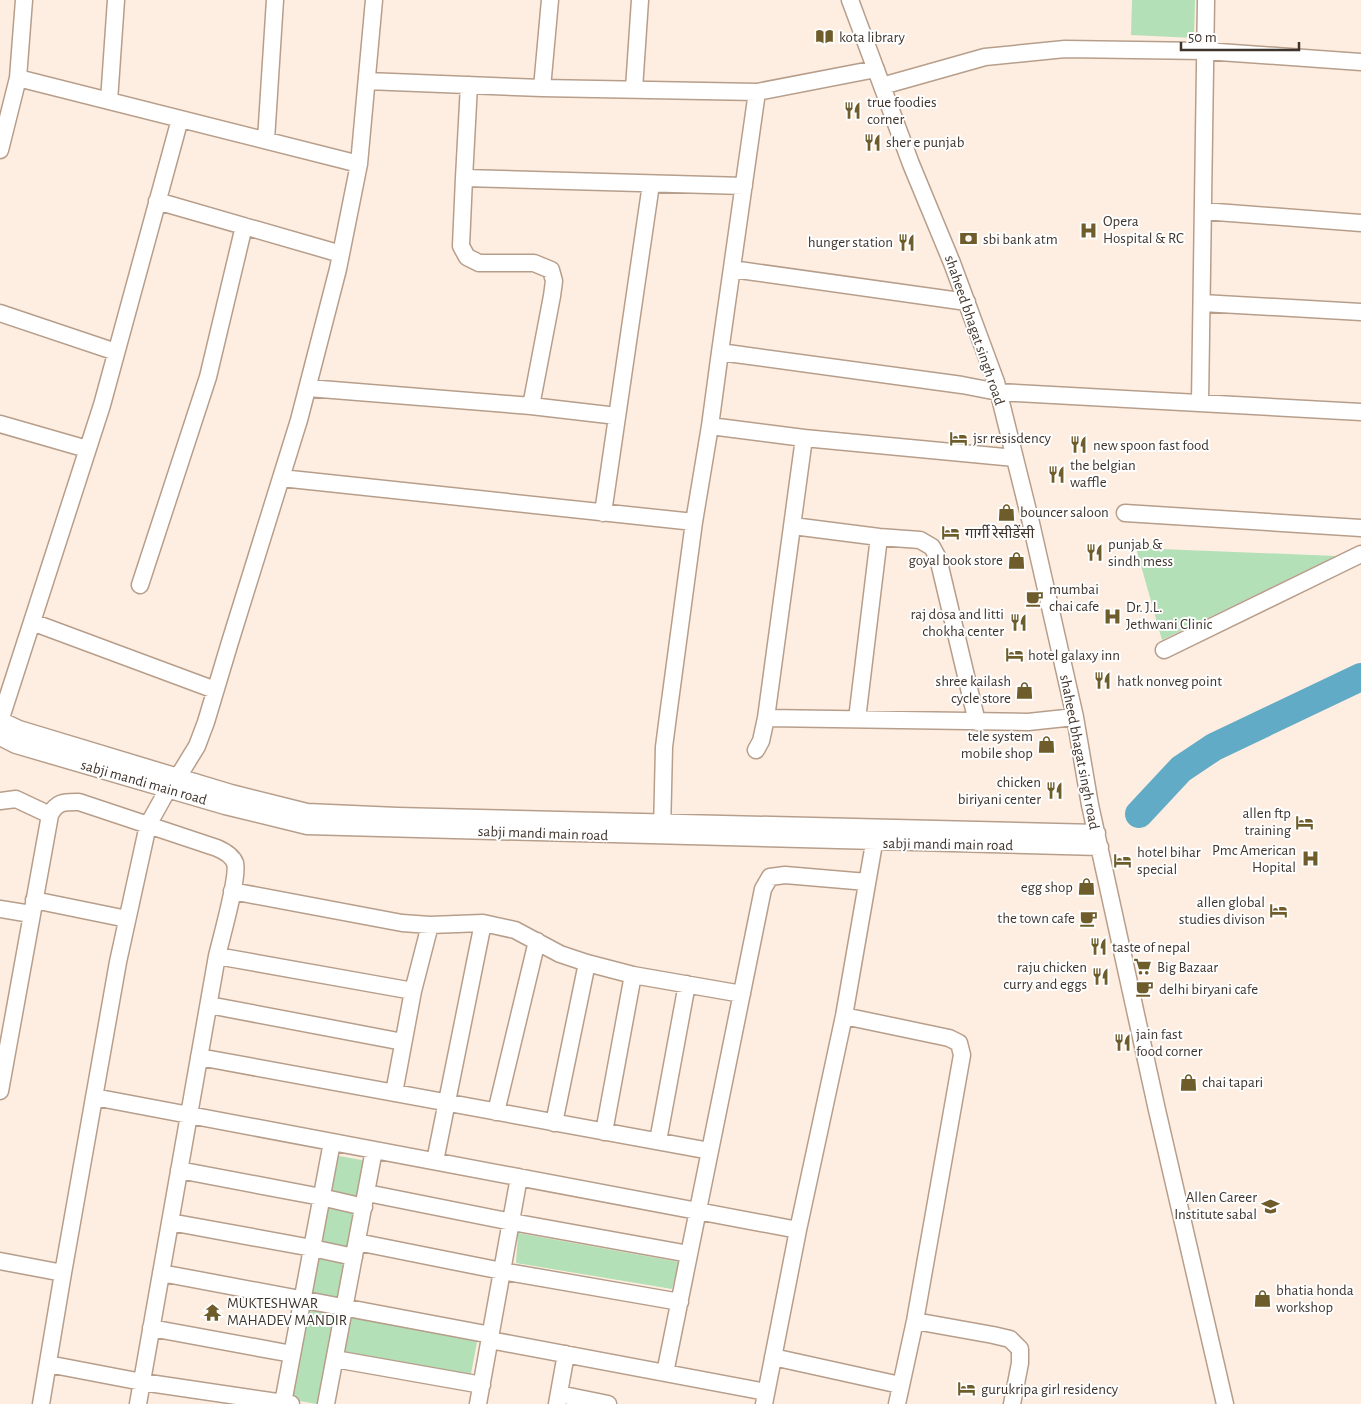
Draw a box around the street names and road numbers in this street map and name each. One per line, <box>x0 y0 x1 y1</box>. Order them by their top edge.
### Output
street label: shaheed bhagat singh road <box>942 253 1007 407</box>
street label: shaheed bhagat singh road <box>1057 673 1102 831</box>
street label: sabji mandi main road <box>79 757 209 808</box>
street label: sabji mandi main road <box>478 824 609 843</box>
street label: sabji mandi main road <box>883 836 1013 853</box>

